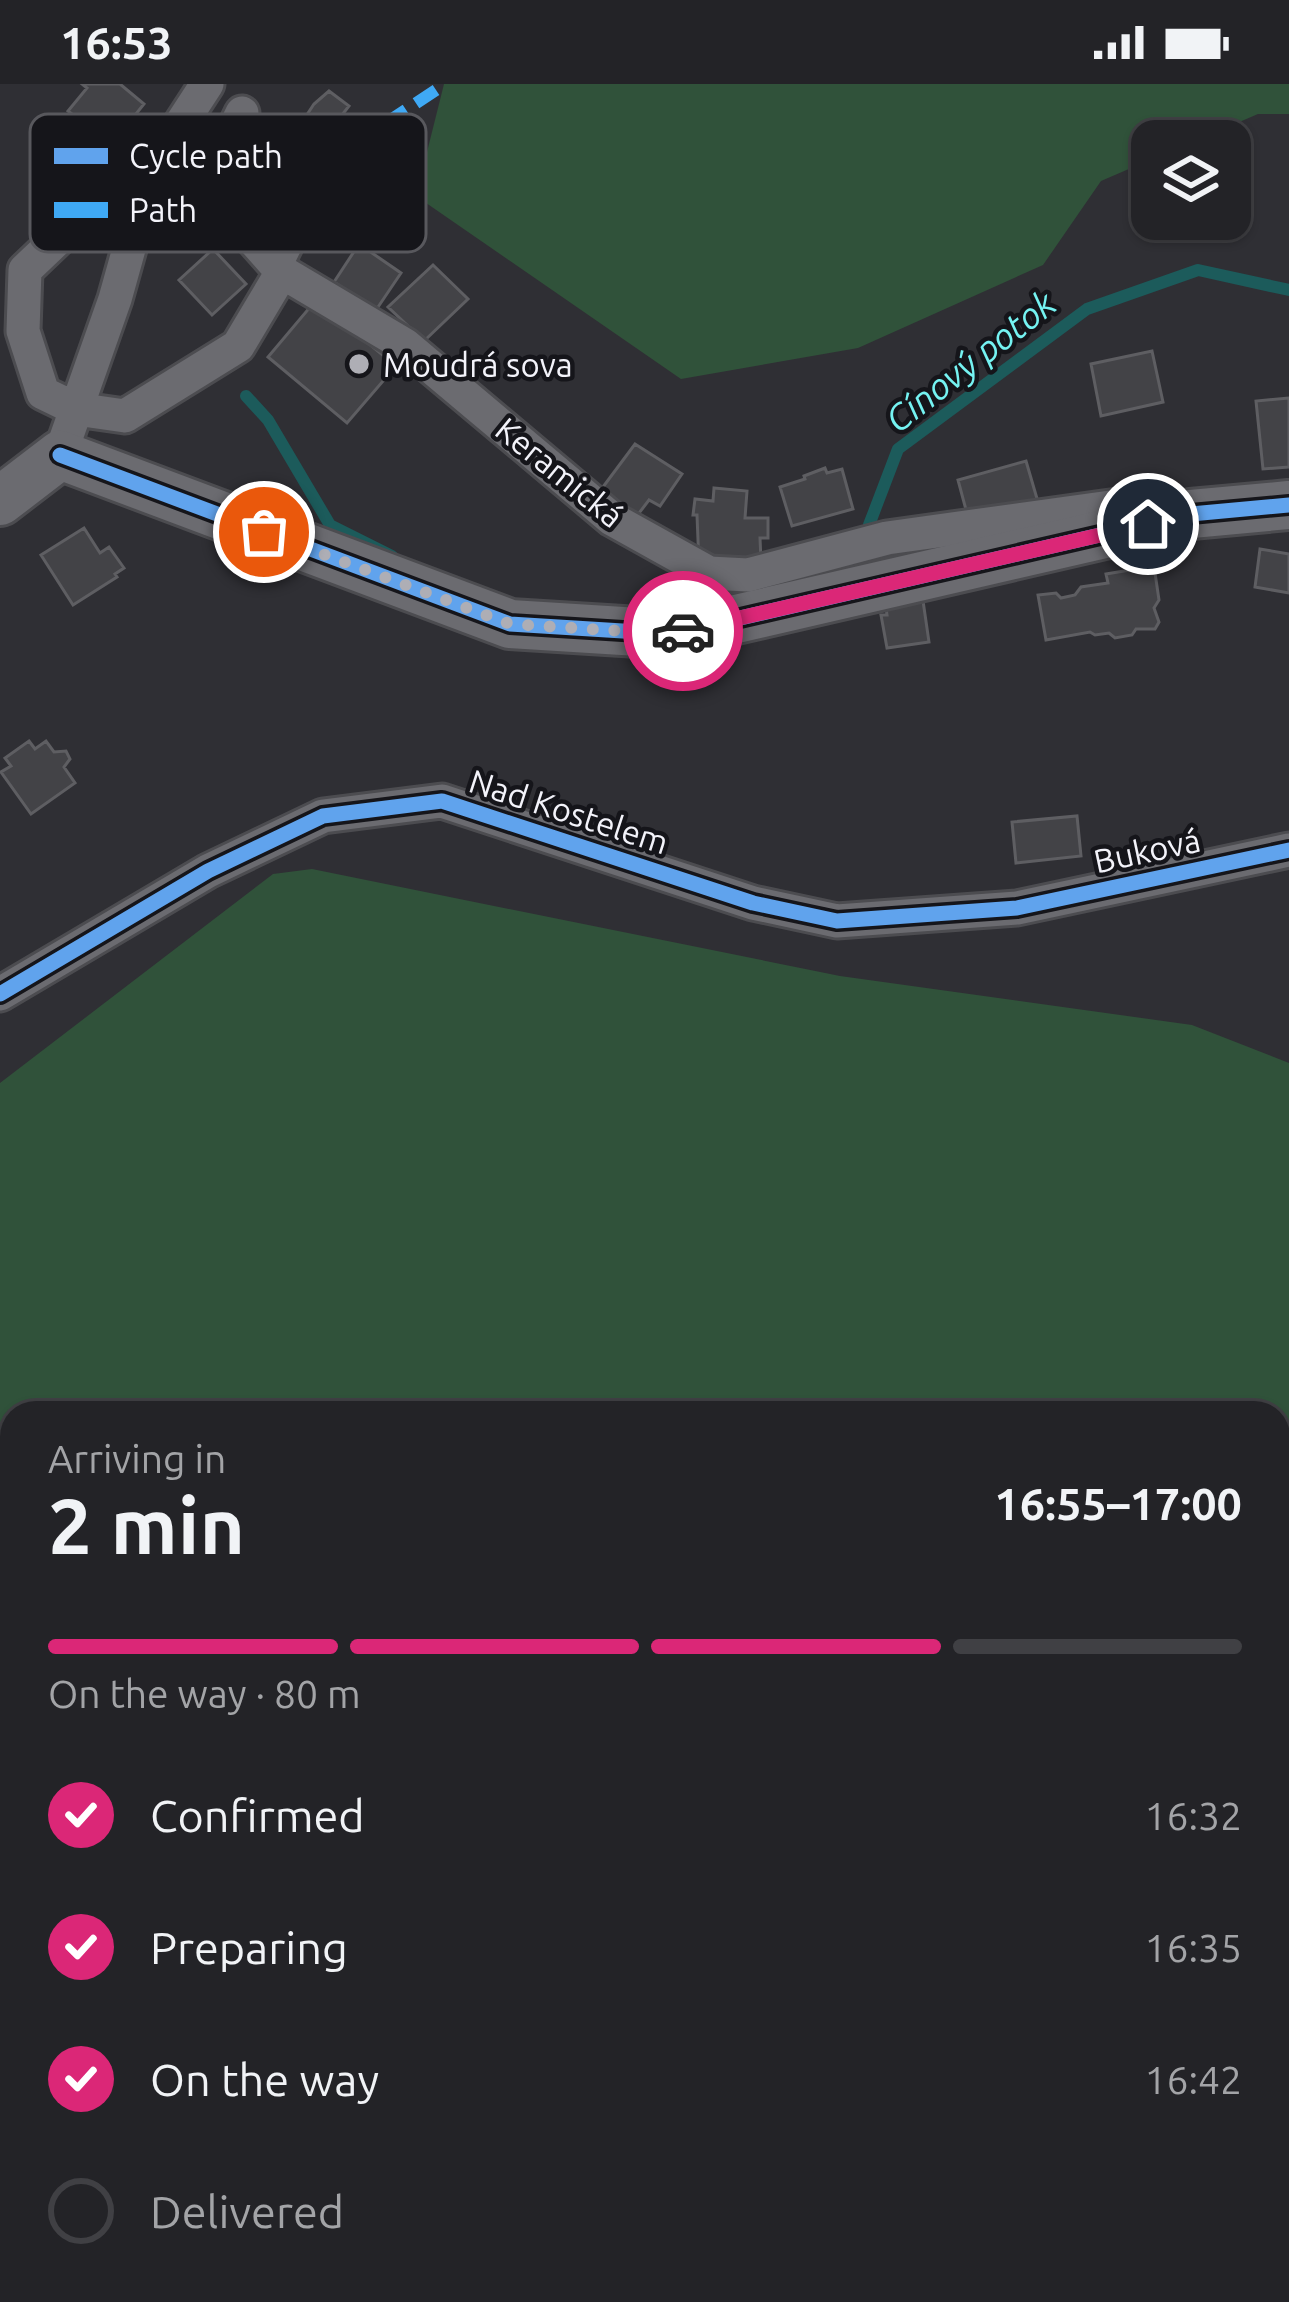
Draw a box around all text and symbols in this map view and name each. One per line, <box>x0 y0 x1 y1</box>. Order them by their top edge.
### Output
text: 16:53 <box>60 17 173 68</box>
legend <box>30 114 426 252</box>
map controls <box>1131 120 1251 240</box>
button: layers <box>1131 120 1251 240</box>
text: Cycle path <box>129 137 283 174</box>
text: Path <box>129 191 197 228</box>
water label: Cínový potok <box>877 282 1064 440</box>
place label: Moudrá sova <box>383 346 573 383</box>
marker: Moudrá sova <box>346 351 372 377</box>
street label: Keramická <box>489 410 631 534</box>
pin <box>1097 473 1199 575</box>
pin <box>213 481 315 583</box>
icon: home <box>1115 491 1181 557</box>
icon: bag <box>231 499 297 565</box>
courier <box>623 571 743 691</box>
icon: car <box>650 598 716 664</box>
street label: Nad Kostelem <box>465 761 673 861</box>
street label: Buková <box>1090 821 1204 879</box>
text: Arriving in <box>48 1437 226 1480</box>
text: 16:55–17:00 <box>994 1478 1242 1529</box>
text: 2 min <box>48 1481 245 1569</box>
text: On the way · 80 m <box>48 1672 361 1715</box>
icon: check <box>48 1782 114 1848</box>
text: Confirmed <box>150 1790 365 1841</box>
text: 16:32 <box>1144 1794 1242 1837</box>
icon: check <box>48 1914 114 1980</box>
text: Preparing <box>150 1922 348 1973</box>
text: 16:35 <box>1144 1926 1242 1969</box>
icon: check <box>48 2046 114 2112</box>
text: On the way <box>150 2054 379 2105</box>
text: 16:42 <box>1144 2058 1242 2101</box>
text: Delivered <box>150 2186 344 2237</box>

